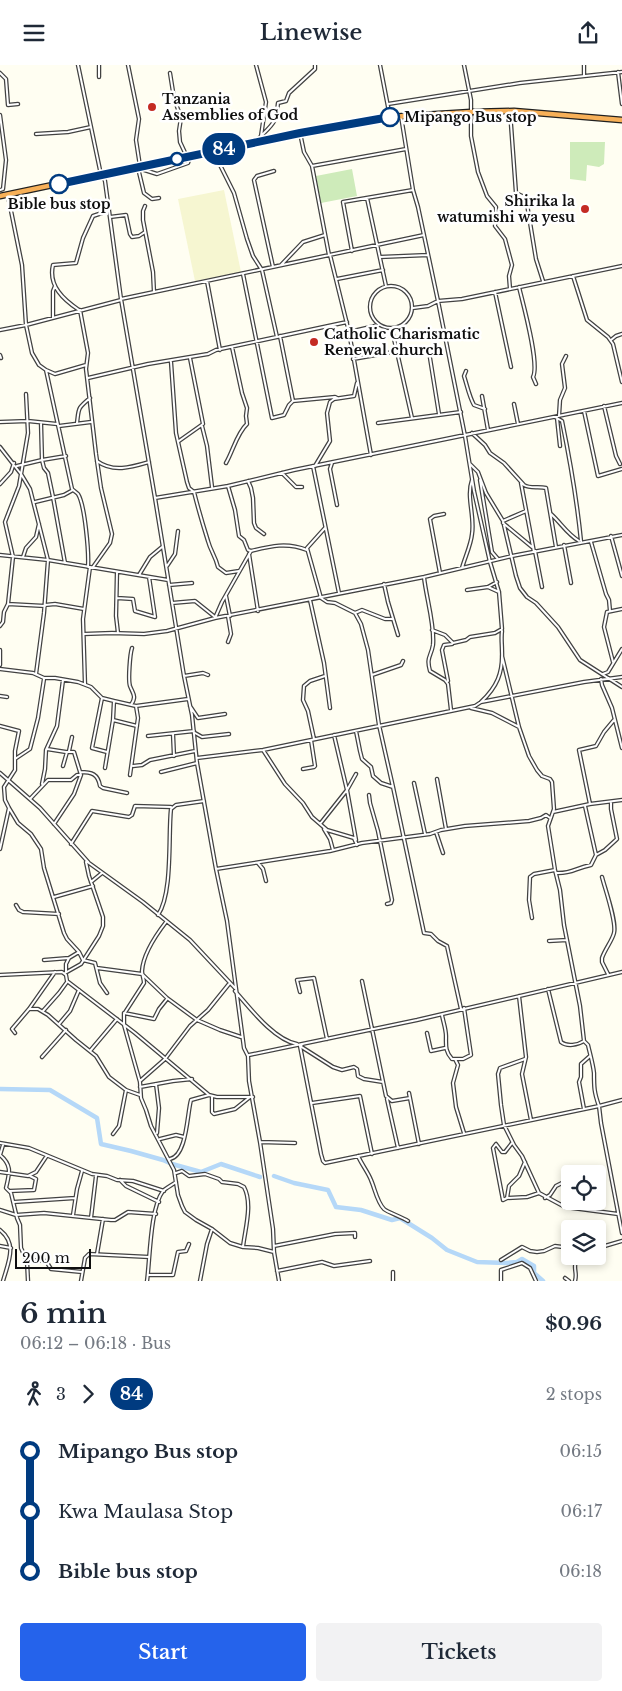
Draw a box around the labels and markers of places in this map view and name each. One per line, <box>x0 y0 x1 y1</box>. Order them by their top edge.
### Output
place label: Tanzania Assemblies of God <box>161 90 299 124</box>
marker: Tanzania Assemblies of God <box>146 101 158 113</box>
marker: Mipango Bus stop <box>380 107 400 127</box>
place label: Mipango Bus stop <box>404 108 537 126</box>
unlabelled marker <box>170 152 184 166</box>
marker: Bible bus stop <box>49 174 69 194</box>
place label: Shirika la watumishi wa yesu <box>437 192 575 226</box>
place label: Bible bus stop <box>7 195 111 213</box>
marker: Shirika la watumishi wa yesu <box>579 203 591 215</box>
place label: Catholic Charismatic Renewal church <box>324 325 480 359</box>
marker: Catholic Charismatic Renewal church <box>308 336 320 348</box>

